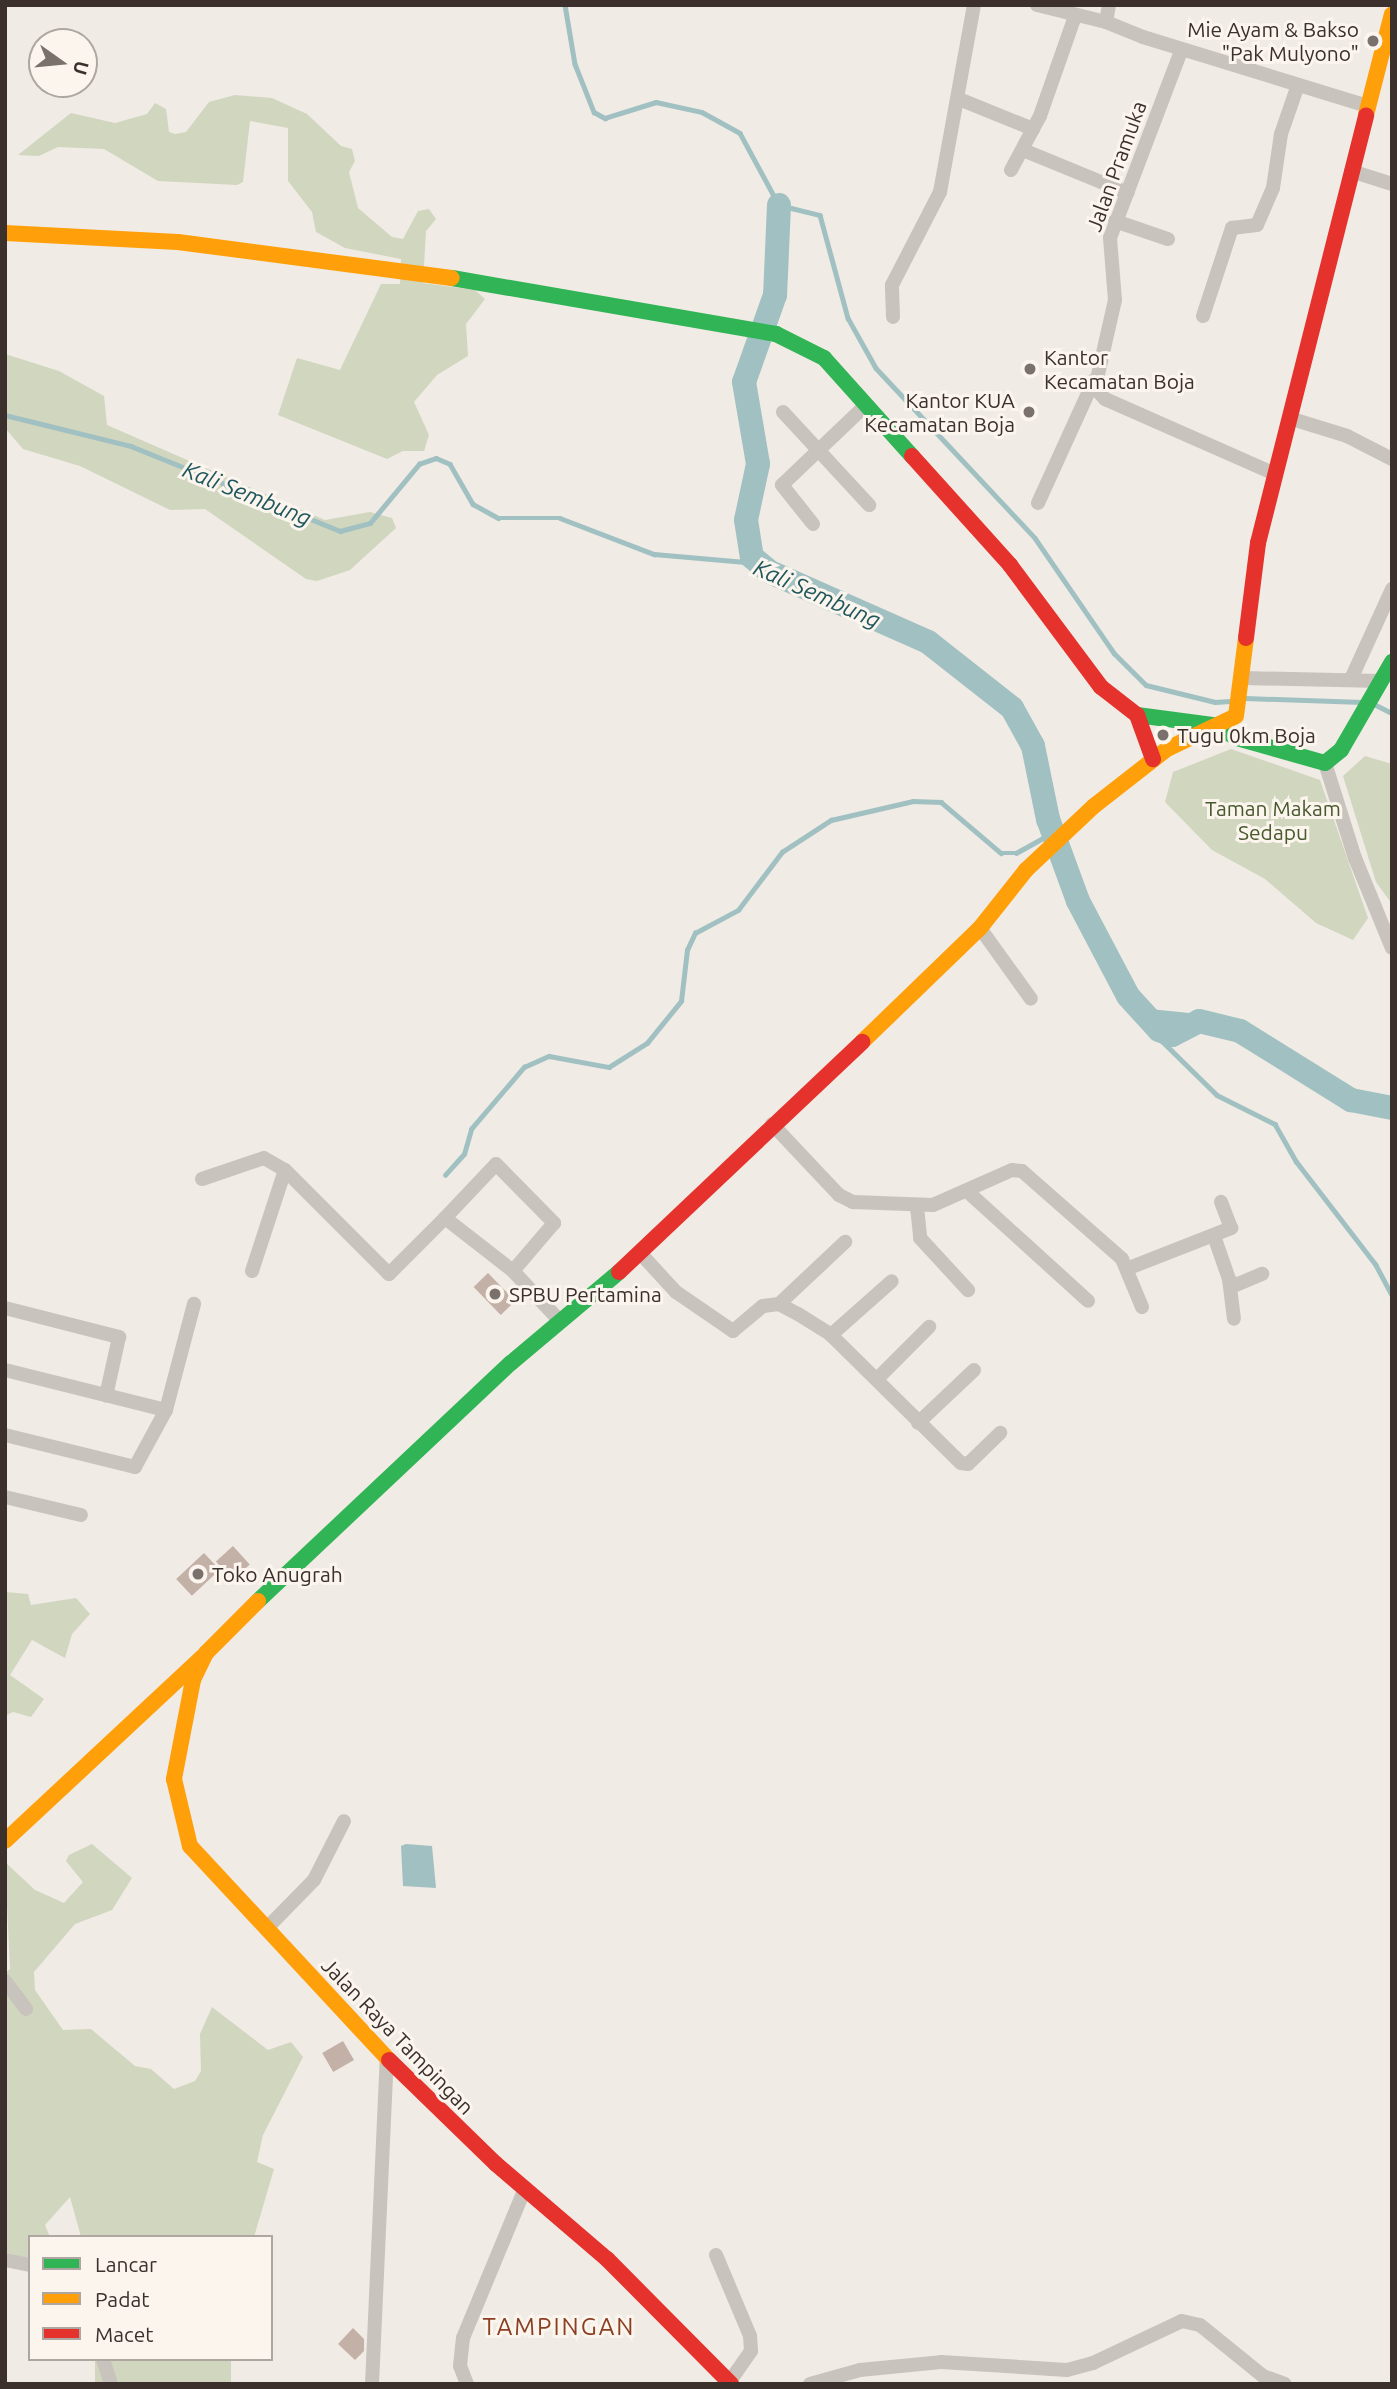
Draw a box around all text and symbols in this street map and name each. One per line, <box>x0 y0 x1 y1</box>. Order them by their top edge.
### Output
place label: Mie Ayam & Bakso "Pak Mulyono" <box>1187 16 1359 66</box>
north arrow <box>28 28 98 98</box>
marker: Mie Ayam & Bakso "Pak Mulyono" <box>1365 33 1381 49</box>
text: U <box>69 59 94 77</box>
street label: Jalan Pramuka <box>1081 97 1151 235</box>
place label: Kantor Kecamatan Boja <box>1044 344 1195 394</box>
marker: Kantor Kecamatan Boja <box>1022 361 1038 377</box>
place label: Kantor KUA Kecamatan Boja <box>864 387 1015 437</box>
marker: Kantor KUA Kecamatan Boja <box>1021 404 1037 420</box>
water label: Kali Sembung <box>179 456 315 532</box>
water label: Kali Sembung <box>749 554 885 634</box>
place label: Tugu 0km Boja <box>1177 722 1316 748</box>
marker: Tugu 0km Boja <box>1155 727 1171 743</box>
park label: Taman Makam Sedapu <box>1205 795 1341 845</box>
place label: SPBU Pertamina <box>509 1281 662 1307</box>
marker: SPBU Pertamina <box>487 1286 503 1302</box>
place label: Toko Anugrah <box>212 1561 343 1587</box>
marker: Toko Anugrah <box>190 1566 206 1582</box>
street label: Jalan Raya Tampingan <box>317 1953 479 2119</box>
legend <box>28 2235 273 2361</box>
text: Lancar <box>95 2252 157 2276</box>
text: Padat <box>95 2287 150 2311</box>
district label: TAMPINGAN <box>484 2313 634 2341</box>
text: Macet <box>95 2322 154 2346</box>

